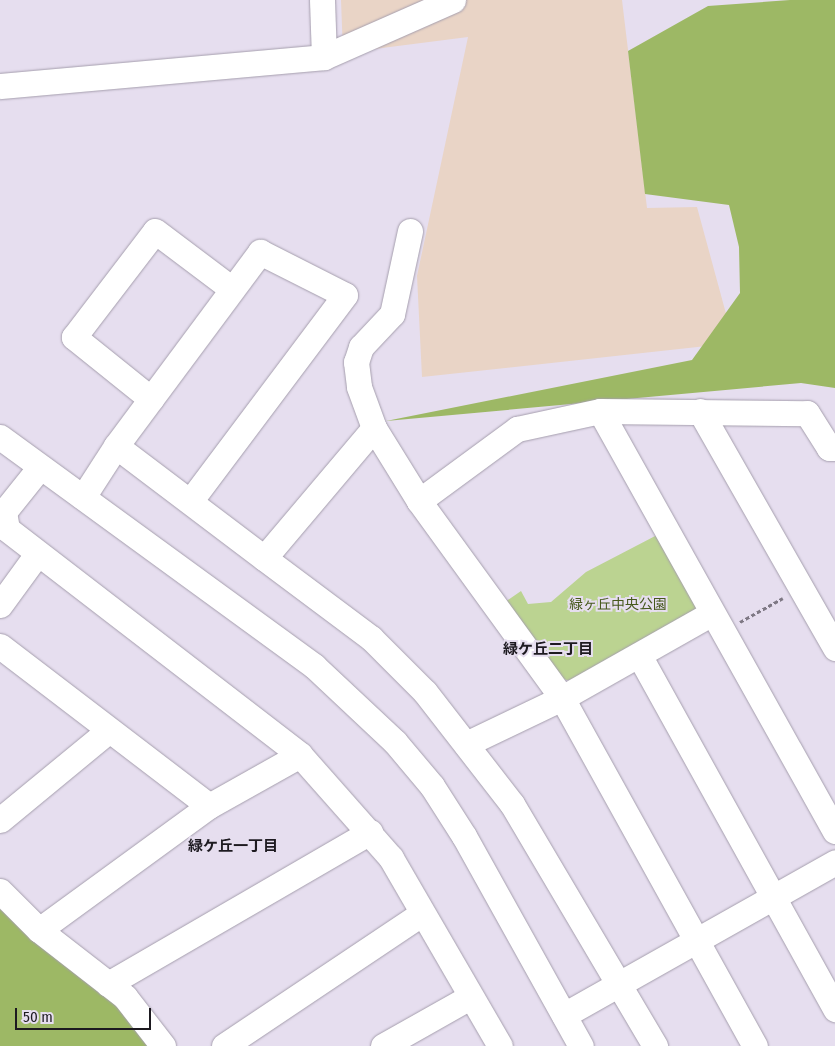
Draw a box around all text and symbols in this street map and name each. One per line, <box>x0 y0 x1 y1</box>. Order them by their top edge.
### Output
park label: 緑ヶ丘中央公園 <box>569 597 667 613</box>
district label: 緑ケ丘二丁目 <box>503 641 593 659</box>
district label: 緑ケ丘一丁目 <box>188 838 278 856</box>
scale bar <box>18 998 154 1030</box>
text: 50 m <box>23 1008 53 1026</box>

